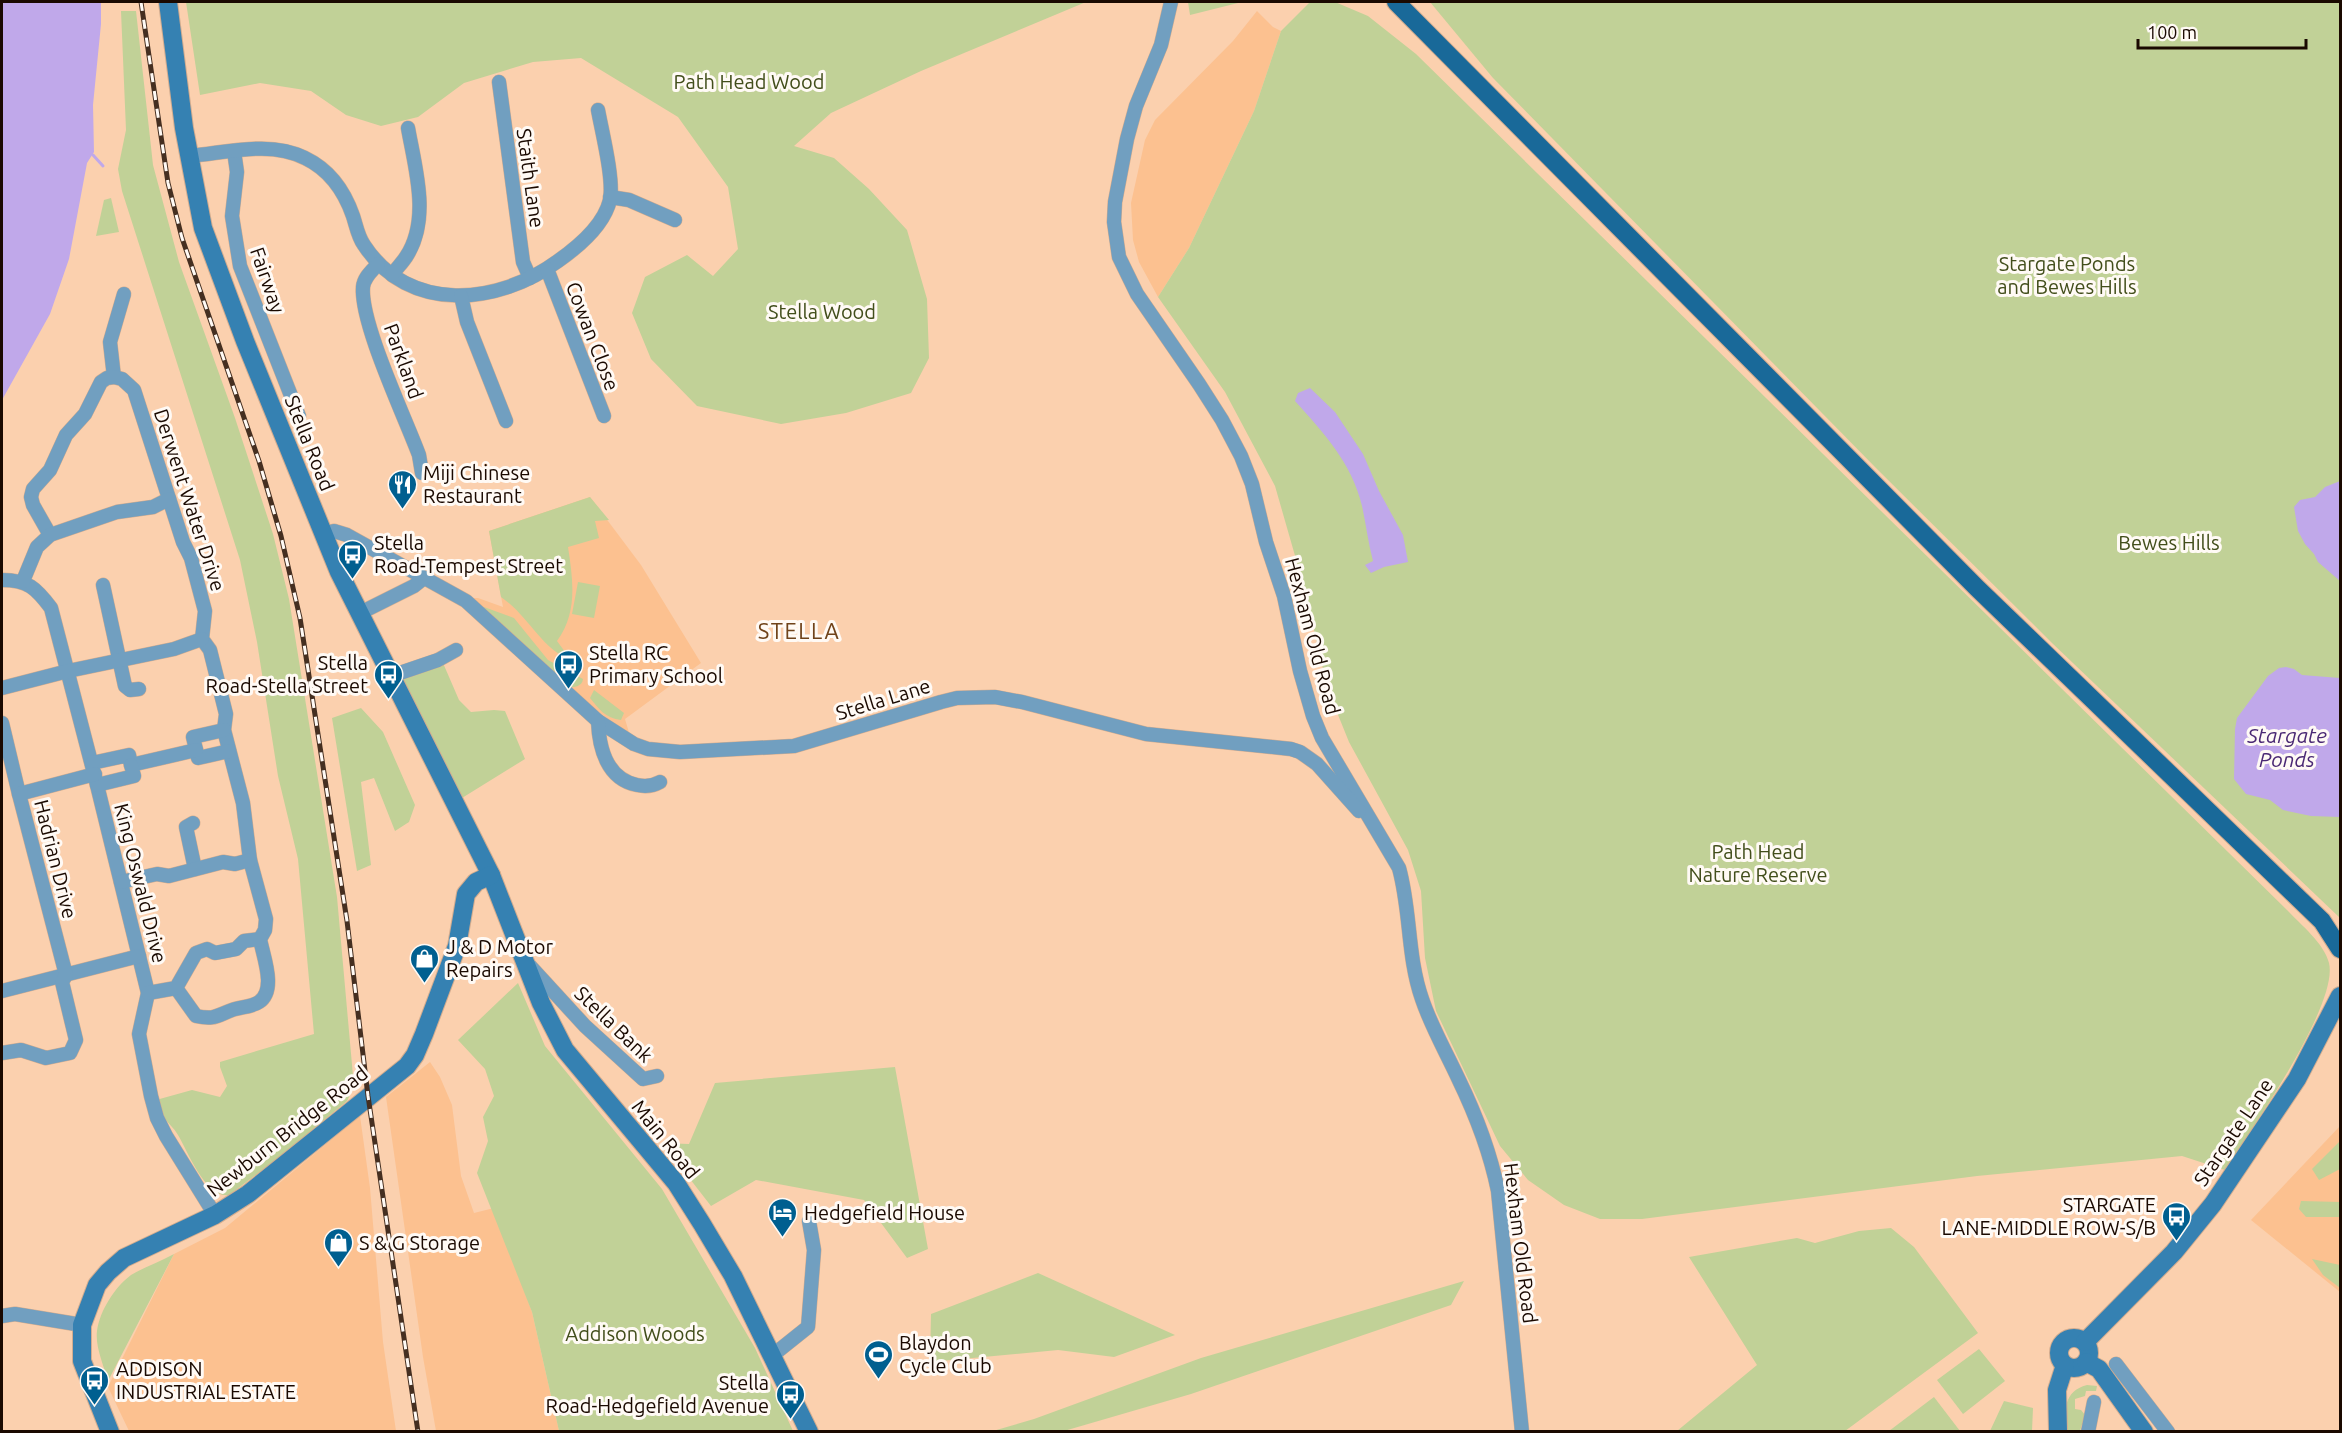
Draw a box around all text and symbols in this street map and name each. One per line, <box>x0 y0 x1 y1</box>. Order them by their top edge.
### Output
scale bar <box>2138 12 2306 50</box>
text: 100 m <box>2147 22 2197 42</box>
park label: Path Head Wood <box>674 70 824 93</box>
street label: Staith Lane <box>513 127 549 229</box>
street label: Fairway <box>246 244 290 316</box>
park label: Stargate Ponds and Bewes Hills <box>1997 252 2137 298</box>
street label: Cowan Close <box>562 278 624 394</box>
park label: Stella Wood <box>768 300 876 323</box>
street label: Parkland <box>380 320 428 402</box>
street label: Stella Road <box>280 392 340 494</box>
street label: Derwent Water Drive <box>150 406 230 594</box>
place label: Miji Chinese Restaurant <box>423 461 530 507</box>
restaurant icon: Miji Chinese Restaurant <box>386 468 418 510</box>
place label: Stella Road-Tempest Street <box>374 531 563 577</box>
park label: Bewes Hills <box>2118 531 2220 554</box>
bus stop icon: Stella Road-Tempest Street <box>337 538 369 580</box>
street label: Hexham Old Road <box>1281 555 1345 717</box>
district label: STELLA <box>758 618 840 643</box>
place label: Stella RC Primary School <box>589 641 723 687</box>
bus stop icon: Stella RC Primary School <box>552 648 584 690</box>
place label: Stella Road-Stella Street <box>206 651 368 697</box>
bus stop icon: Stella Road-Stella Street <box>373 658 405 700</box>
street label: Stella Lane <box>833 674 933 724</box>
water label: Stargate Ponds <box>2246 723 2327 771</box>
street label: Hadrian Drive <box>30 797 82 921</box>
street label: King Oswald Drive <box>110 801 172 965</box>
park label: Path Head Nature Reserve <box>1689 840 1827 886</box>
place label: J & D Motor Repairs <box>446 935 553 981</box>
shop icon: J & D Motor Repairs <box>409 942 441 984</box>
street label: Stella Bank <box>570 981 658 1067</box>
street label: Newburn Bridge Road <box>202 1061 372 1201</box>
street label: Stargate Lane <box>2189 1074 2277 1190</box>
street label: Main Road <box>627 1095 705 1183</box>
street label: Hexham Old Road <box>1500 1161 1542 1325</box>
place label: STARGATE LANE-MIDDLE ROW-S/B <box>1942 1193 2156 1239</box>
hotel icon: Hedgefield House <box>767 1196 799 1238</box>
bus stop icon: STARGATE LANE-MIDDLE ROW-S/B <box>2161 1200 2193 1242</box>
place label: Hedgefield House <box>804 1201 965 1224</box>
shop icon: S & G Storage <box>322 1226 354 1268</box>
place label: S & G Storage <box>359 1231 480 1254</box>
park label: Addison Woods <box>565 1322 705 1345</box>
place label: Blaydon Cycle Club <box>899 1331 992 1377</box>
sports icon: Blaydon Cycle Club <box>862 1338 894 1380</box>
place label: ADDISON INDUSTRIAL ESTATE <box>116 1357 296 1403</box>
bus stop icon: ADDISON INDUSTRIAL ESTATE <box>79 1364 111 1406</box>
place label: Stella Road-Hedgefield Avenue <box>545 1371 769 1417</box>
bus stop icon: Stella Road-Hedgefield Avenue <box>774 1378 806 1420</box>

